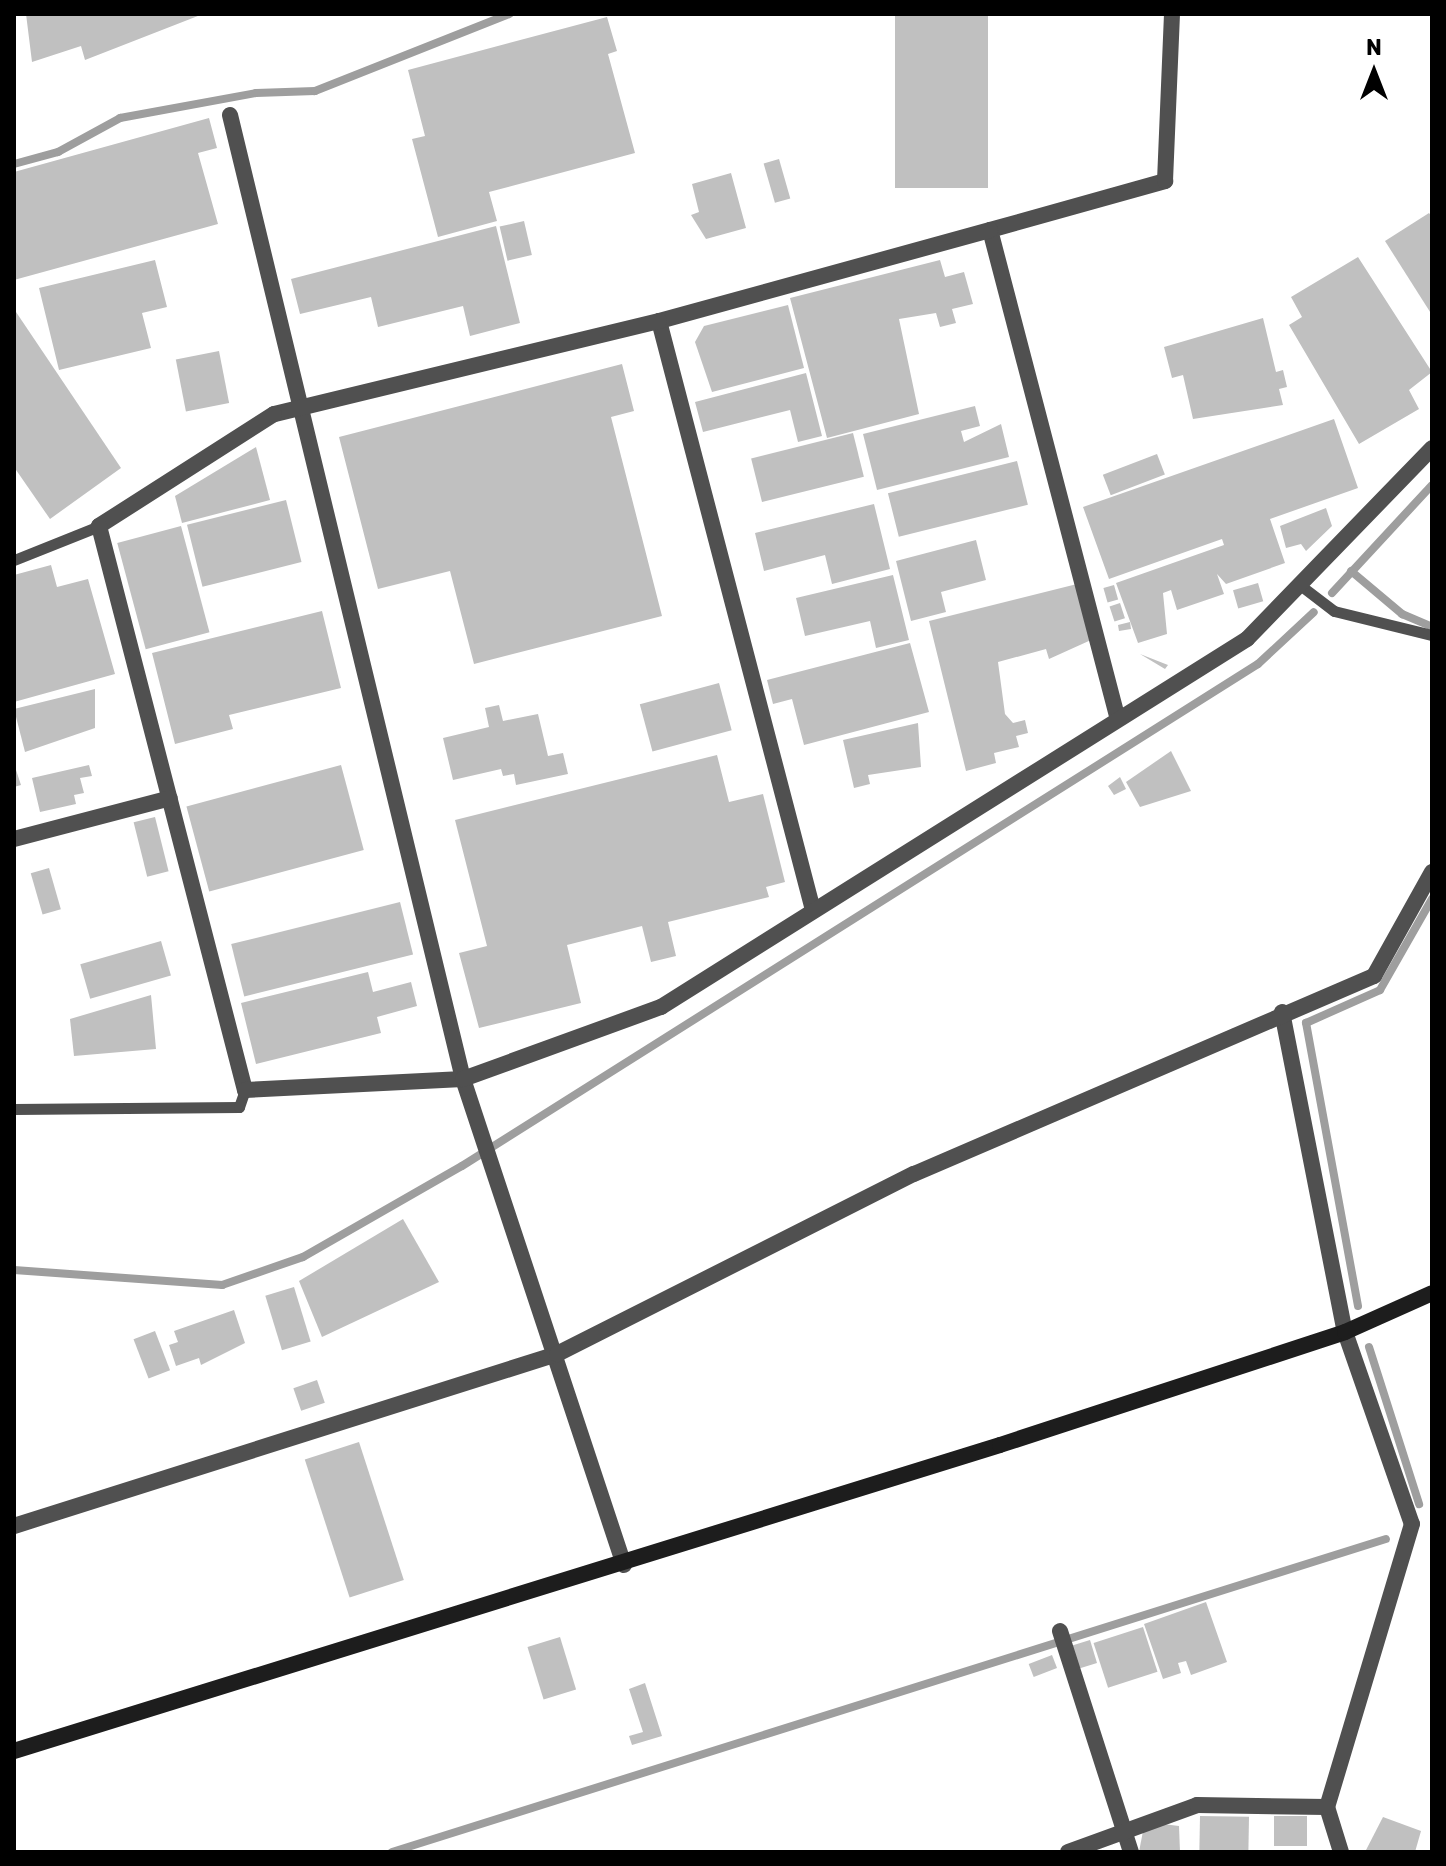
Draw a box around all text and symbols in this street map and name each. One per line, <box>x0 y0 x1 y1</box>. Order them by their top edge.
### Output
north arrow <box>1334 32 1414 112</box>
text: N <box>1366 34 1382 61</box>

